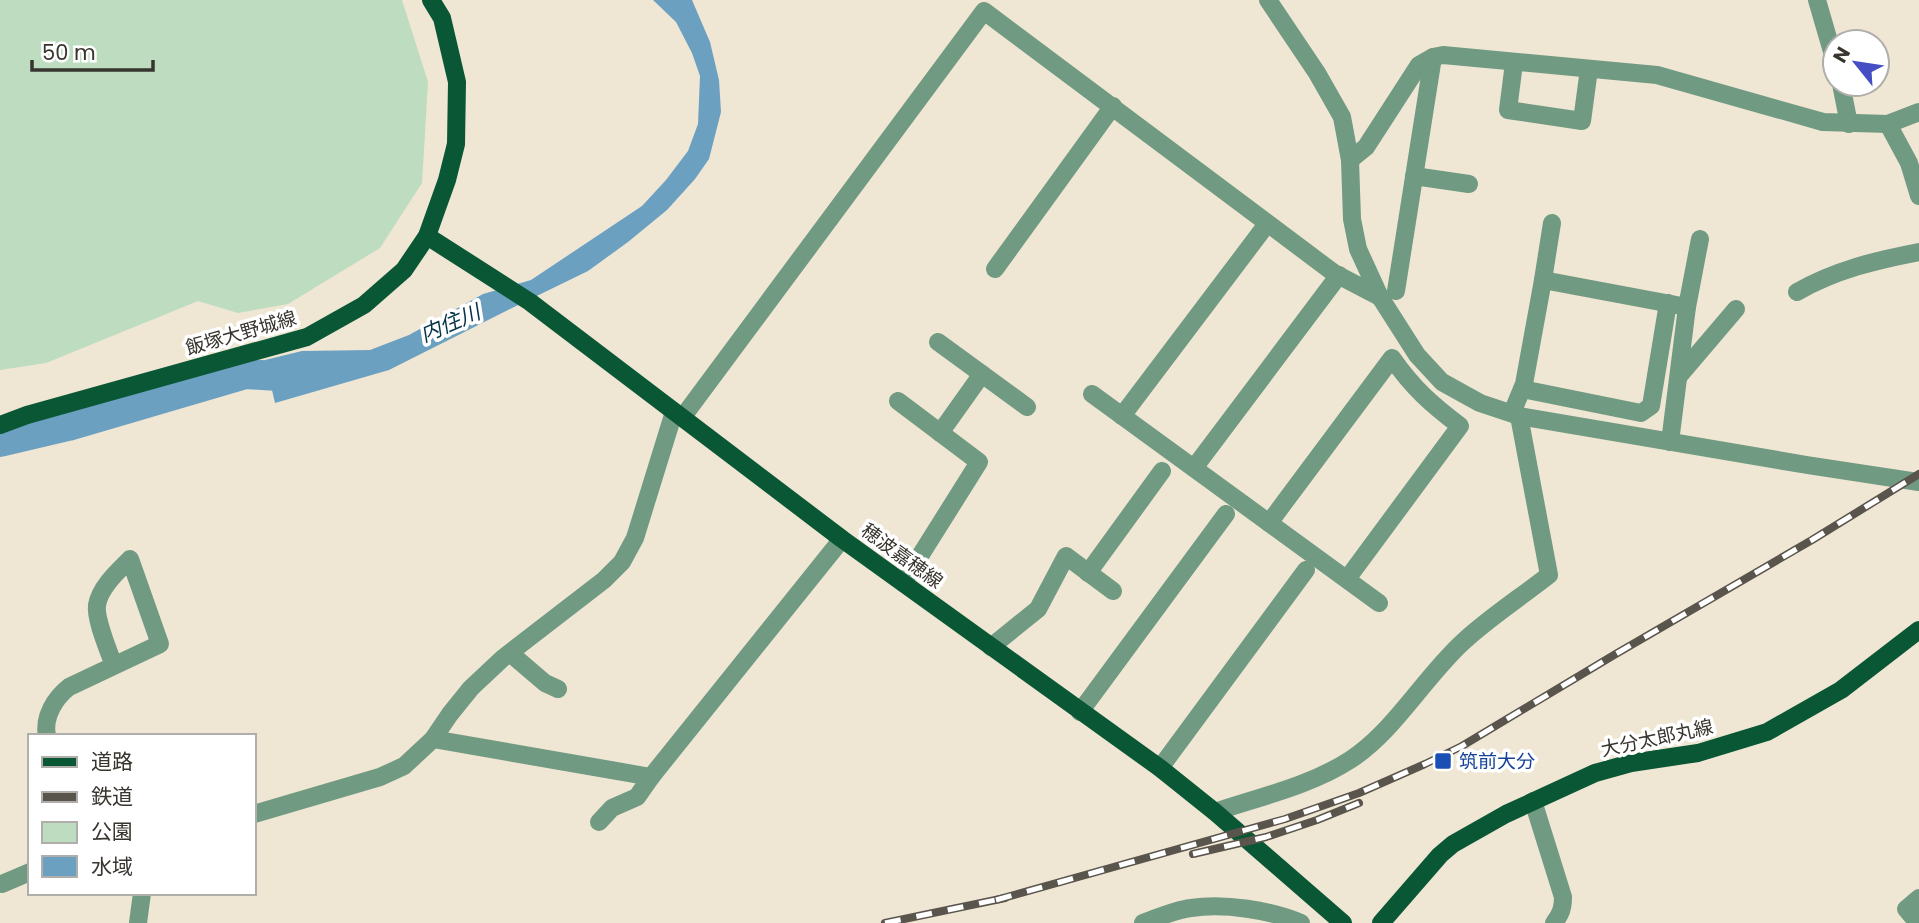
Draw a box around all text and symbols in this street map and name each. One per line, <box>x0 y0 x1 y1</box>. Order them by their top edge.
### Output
scale bar <box>32 28 152 72</box>
north arrow <box>1821 28 1891 98</box>
text: 50 m <box>42 38 96 67</box>
text: N <box>1826 42 1857 68</box>
water label: 内住川 <box>415 297 487 349</box>
street label: 飯塚大野城線 <box>182 304 300 362</box>
street label: 穂波嘉穂線 <box>856 517 948 595</box>
street label: 大分太郎丸線 <box>1598 713 1716 763</box>
legend <box>28 734 256 895</box>
text: 道路 <box>91 747 133 776</box>
place label: 筑前大分 <box>1459 748 1535 775</box>
marker: 筑前大分 <box>1433 751 1453 771</box>
text: 鉄道 <box>91 782 133 811</box>
text: 公園 <box>91 817 133 846</box>
text: 水域 <box>91 852 133 881</box>

